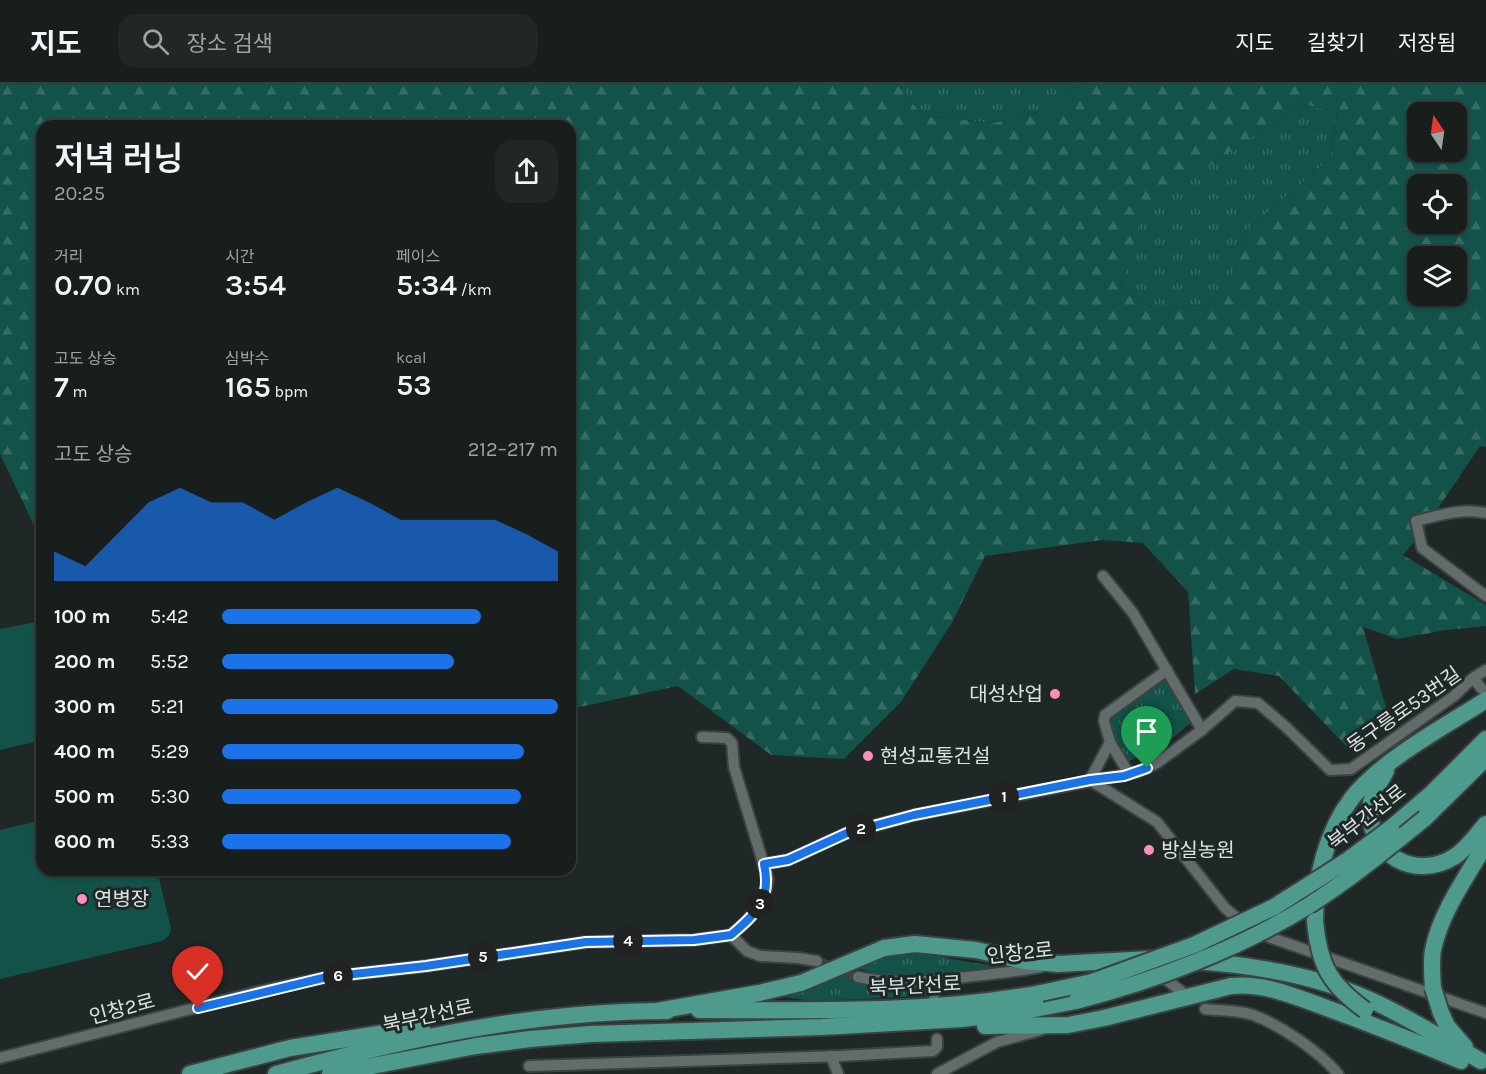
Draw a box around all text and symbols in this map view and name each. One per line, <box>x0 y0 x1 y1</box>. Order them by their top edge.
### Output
search box <box>118 14 538 68</box>
icon: search <box>139 25 172 58</box>
text: 지도 <box>30 27 82 60</box>
text: 장소 검색 <box>187 31 273 57</box>
text: 지도 <box>1235 31 1274 55</box>
text: 길찾기 <box>1307 31 1365 55</box>
text: 저장됨 <box>1398 31 1456 55</box>
north arrow <box>1407 102 1467 162</box>
map controls <box>1407 102 1467 306</box>
text: 저녁 러닝 <box>54 140 184 178</box>
button: share <box>495 140 558 203</box>
button: locate <box>1407 174 1467 234</box>
text: 20:25 <box>54 182 105 205</box>
button: layers <box>1407 246 1467 306</box>
text: 거리 <box>54 247 83 266</box>
text: 시간 <box>225 247 254 266</box>
text: 페이스 <box>396 247 440 266</box>
text: 0.70 <box>54 267 112 303</box>
text: 3:54 <box>225 267 286 303</box>
text: 5:34 <box>396 267 457 303</box>
text: km <box>112 280 140 299</box>
text: /km <box>457 280 492 299</box>
text: kcal <box>396 348 427 367</box>
text: 고도 상승 <box>54 349 117 368</box>
text: 심박수 <box>225 349 269 368</box>
text: 53 <box>396 367 432 403</box>
text: 7 <box>54 369 69 405</box>
text: 165 <box>225 369 271 405</box>
text: m <box>69 382 87 401</box>
text: bpm <box>271 382 308 401</box>
text: 212–217 m <box>468 438 558 461</box>
text: 고도 상승 <box>54 443 132 466</box>
text: 100 m <box>54 605 110 628</box>
text: 5:42 <box>150 605 189 628</box>
text: 200 m <box>54 650 115 673</box>
text: 5:52 <box>150 650 189 673</box>
street label: 동구릉로53번길 <box>1343 662 1465 758</box>
place label: 대성산업 <box>969 683 1043 706</box>
marker: 대성산업 <box>1048 687 1062 701</box>
text: 300 m <box>54 695 116 718</box>
text: 5:21 <box>150 695 184 718</box>
pin <box>1121 706 1172 768</box>
icon: arrive <box>1130 715 1163 748</box>
text: 400 m <box>54 740 115 763</box>
text: 5:29 <box>150 740 189 763</box>
place label: 현성교통건설 <box>880 745 990 768</box>
marker: 현성교통건설 <box>861 749 875 763</box>
street label: 북부간선로 <box>1324 780 1410 854</box>
pin: 1 <box>989 782 1019 812</box>
text: 500 m <box>54 785 115 808</box>
text: 5:30 <box>150 785 190 808</box>
text: 1 <box>1001 787 1007 806</box>
pin: 2 <box>846 814 876 844</box>
text: 2 <box>856 819 866 838</box>
text: 600 m <box>54 830 115 853</box>
text: 5:33 <box>150 830 190 853</box>
place label: 방실농원 <box>1161 839 1235 862</box>
marker: 방실농원 <box>1142 843 1156 857</box>
place label: 연병장 <box>94 888 149 911</box>
pin: 3 <box>745 889 775 919</box>
marker: 연병장 <box>75 892 89 906</box>
text: 3 <box>755 894 765 913</box>
pin: 4 <box>613 926 643 956</box>
text: 4 <box>623 931 633 950</box>
street label: 인창2로 <box>986 938 1054 968</box>
pin: 5 <box>468 942 498 972</box>
pin <box>172 946 223 1008</box>
text: 5 <box>478 947 488 966</box>
icon: check <box>181 955 214 988</box>
pin: 6 <box>323 961 353 991</box>
text: 6 <box>333 966 343 985</box>
street label: 북부간선로 <box>868 972 962 1000</box>
street label: 인창2로 <box>87 989 157 1029</box>
street label: 북부간선로 <box>381 995 475 1037</box>

